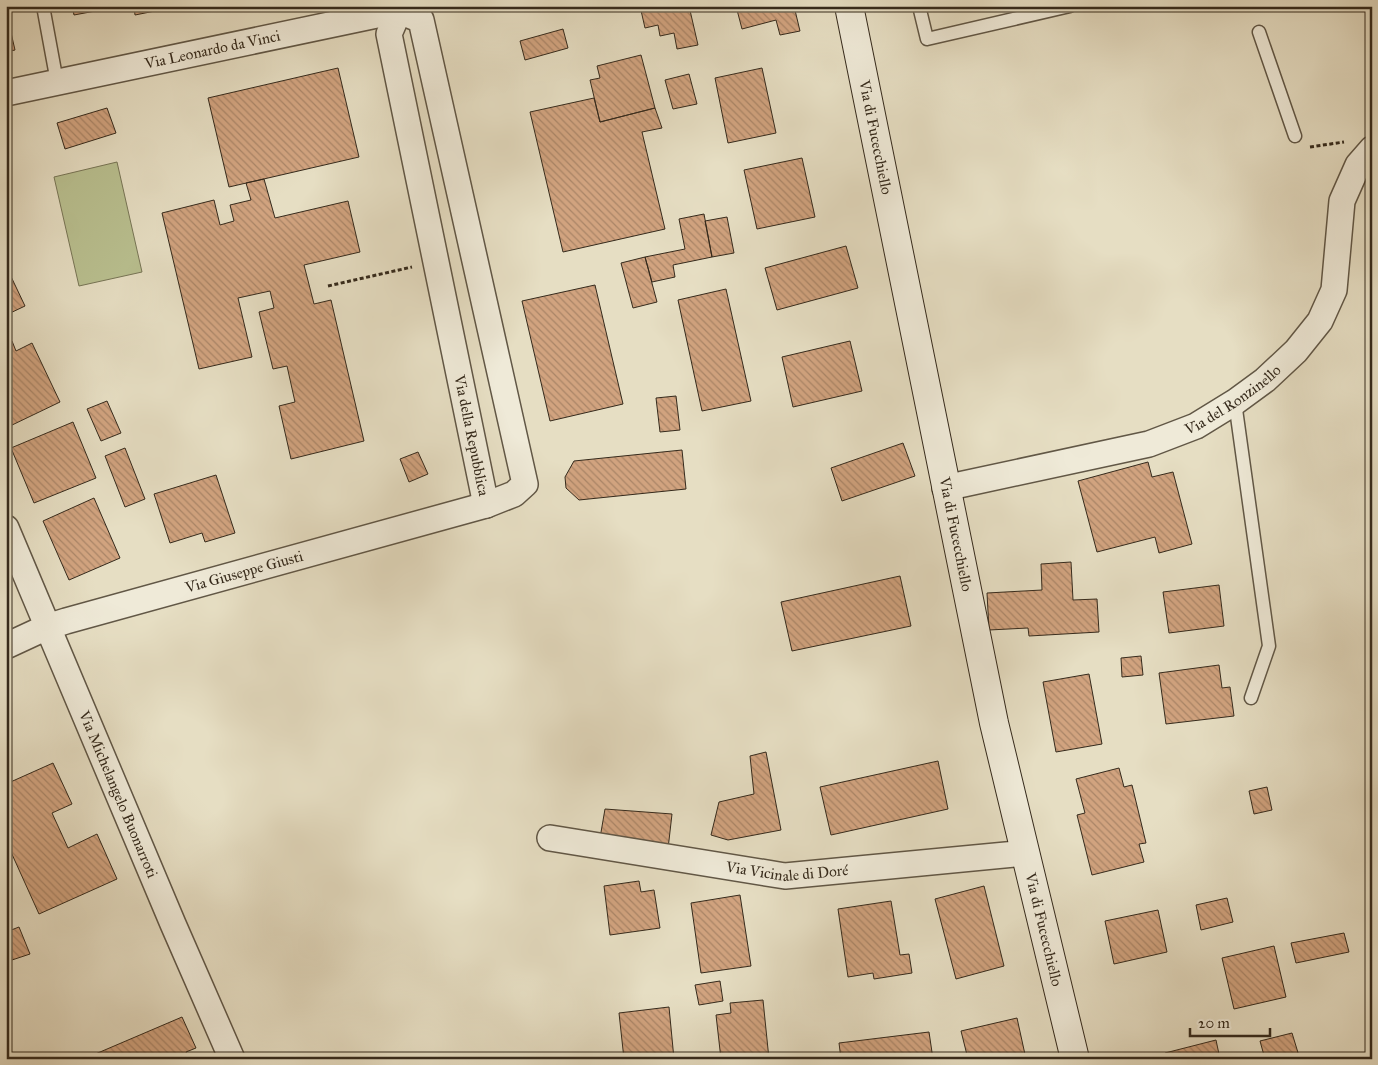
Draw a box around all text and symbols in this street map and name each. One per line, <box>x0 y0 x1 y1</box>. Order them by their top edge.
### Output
street label: Via Leonardo da Vinci <box>142 27 282 73</box>
street label: Via di Fucecchiello <box>855 78 896 196</box>
street label: Via del Ronzinello <box>1181 361 1285 439</box>
street label: Via della Repubblica <box>450 372 493 498</box>
street label: Via di Fucecchiello <box>935 475 976 593</box>
street label: Via Giuseppe Giusti <box>182 547 305 597</box>
street label: Via Michelangelo Buonarroti <box>75 707 161 881</box>
street label: Via Vicinale di Doré <box>724 857 850 885</box>
street label: Via di Fucecchiello <box>1021 870 1066 989</box>
scale bar <box>1190 1005 1270 1037</box>
text: 20 m <box>1198 1014 1230 1032</box>

